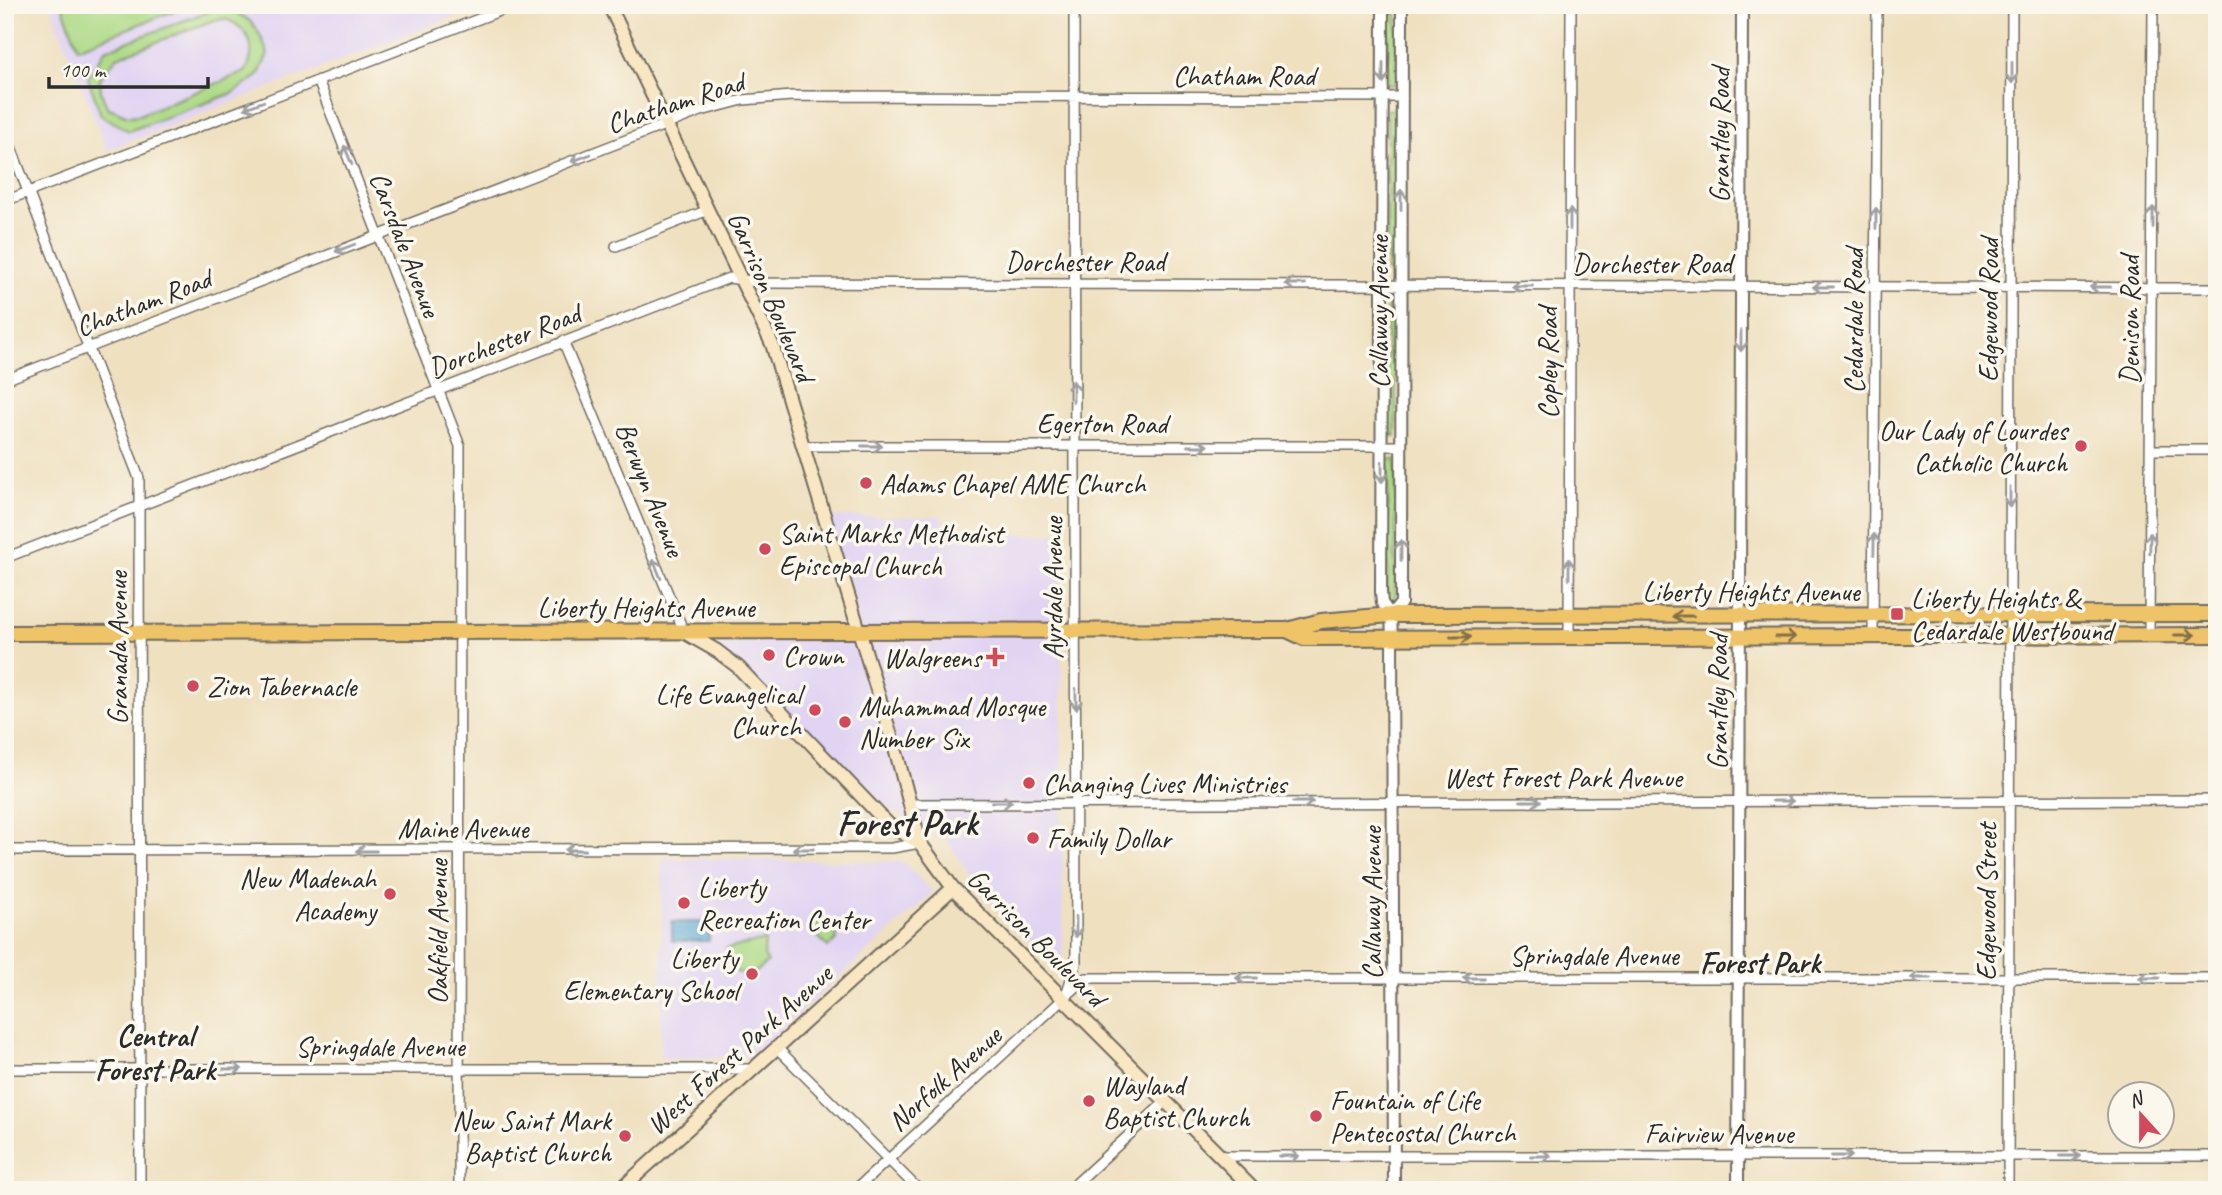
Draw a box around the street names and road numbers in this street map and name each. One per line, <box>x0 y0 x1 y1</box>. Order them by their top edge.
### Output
street label: Chatham Road <box>1173 58 1319 93</box>
street label: Chatham Road <box>602 63 752 141</box>
street label: Grantley Road <box>1702 63 1737 203</box>
street label: Carsdale Avenue <box>362 167 450 323</box>
street label: Garrison Boulevard <box>720 206 825 390</box>
street label: Callaway Avenue <box>1361 234 1396 388</box>
street label: Edgewood Road <box>1971 234 2006 382</box>
street label: Dorchester Road <box>1005 244 1169 279</box>
street label: Cedardale Road <box>1836 245 1871 393</box>
street label: Dorchester Road <box>1572 246 1736 281</box>
street label: Denison Road <box>2112 251 2147 385</box>
street label: Chatham Road <box>71 259 219 344</box>
street label: Dorchester Road <box>423 294 589 385</box>
street label: Copley Road <box>1530 303 1565 419</box>
street label: Egerton Road <box>1037 406 1171 441</box>
street label: Berwyn Avenue <box>608 417 694 563</box>
street label: Ayrdale Avenue <box>1035 515 1070 659</box>
street label: Granada Avenue <box>100 569 135 725</box>
street label: Liberty Heights Avenue <box>1642 574 1862 609</box>
street label: Liberty Heights Avenue <box>537 590 757 625</box>
street label: Grantley Road <box>1700 630 1735 770</box>
street label: West Forest Park Avenue <box>1444 760 1684 795</box>
street label: Maine Avenue <box>398 811 530 846</box>
street label: Edgewood Street <box>1969 821 2004 981</box>
street label: Callaway Avenue <box>1354 825 1389 979</box>
street label: Oakfield Avenue <box>420 858 455 1005</box>
street label: Garrison Boulevard <box>960 861 1116 1017</box>
street label: Springdale Avenue <box>1509 938 1681 973</box>
street label: West Forest Park Avenue <box>639 955 841 1142</box>
street label: Norfolk Avenue <box>880 1017 1010 1139</box>
street label: Springdale Avenue <box>295 1029 467 1064</box>
street label: Fairview Avenue <box>1645 1116 1795 1151</box>

